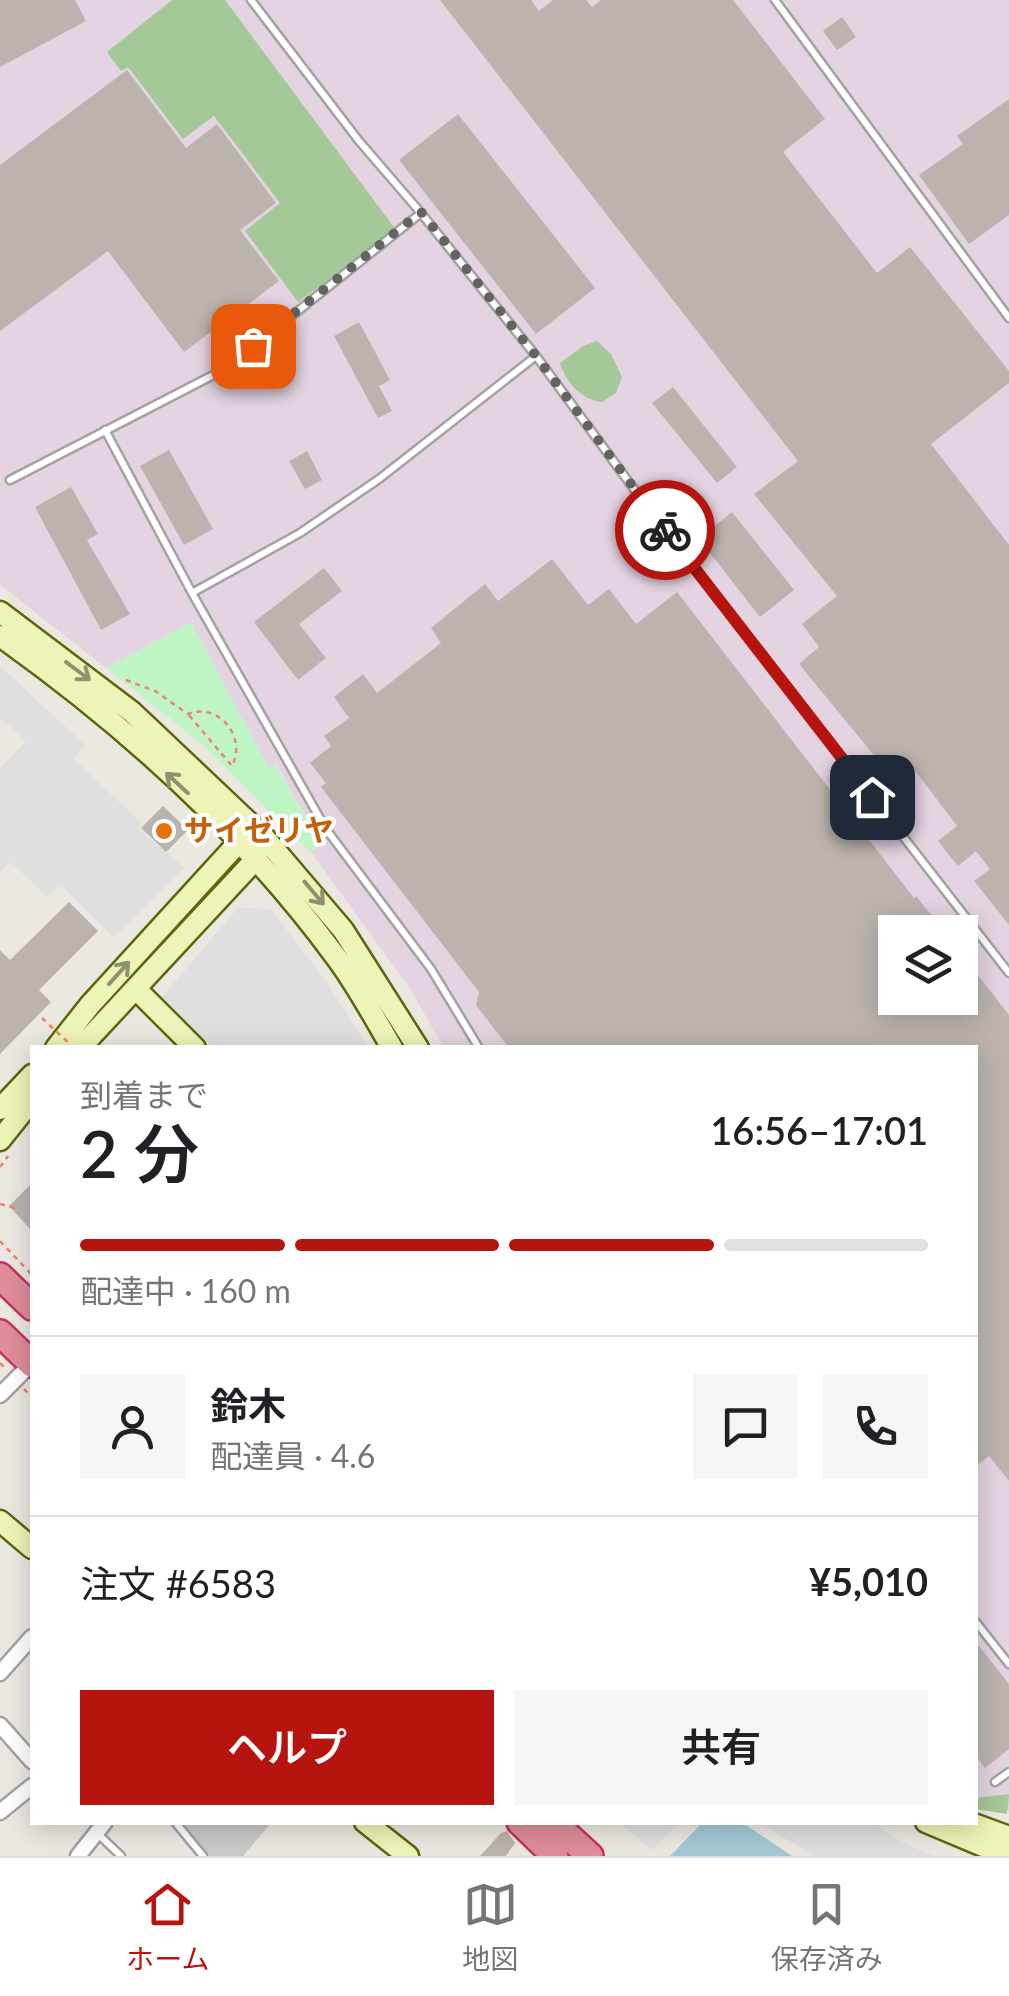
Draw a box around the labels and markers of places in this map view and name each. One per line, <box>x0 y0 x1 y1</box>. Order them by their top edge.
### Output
pin <box>211 304 296 389</box>
pin <box>830 755 915 840</box>
place label: サイゼリヤ <box>184 811 334 847</box>
marker: サイゼリヤ <box>153 820 175 842</box>

